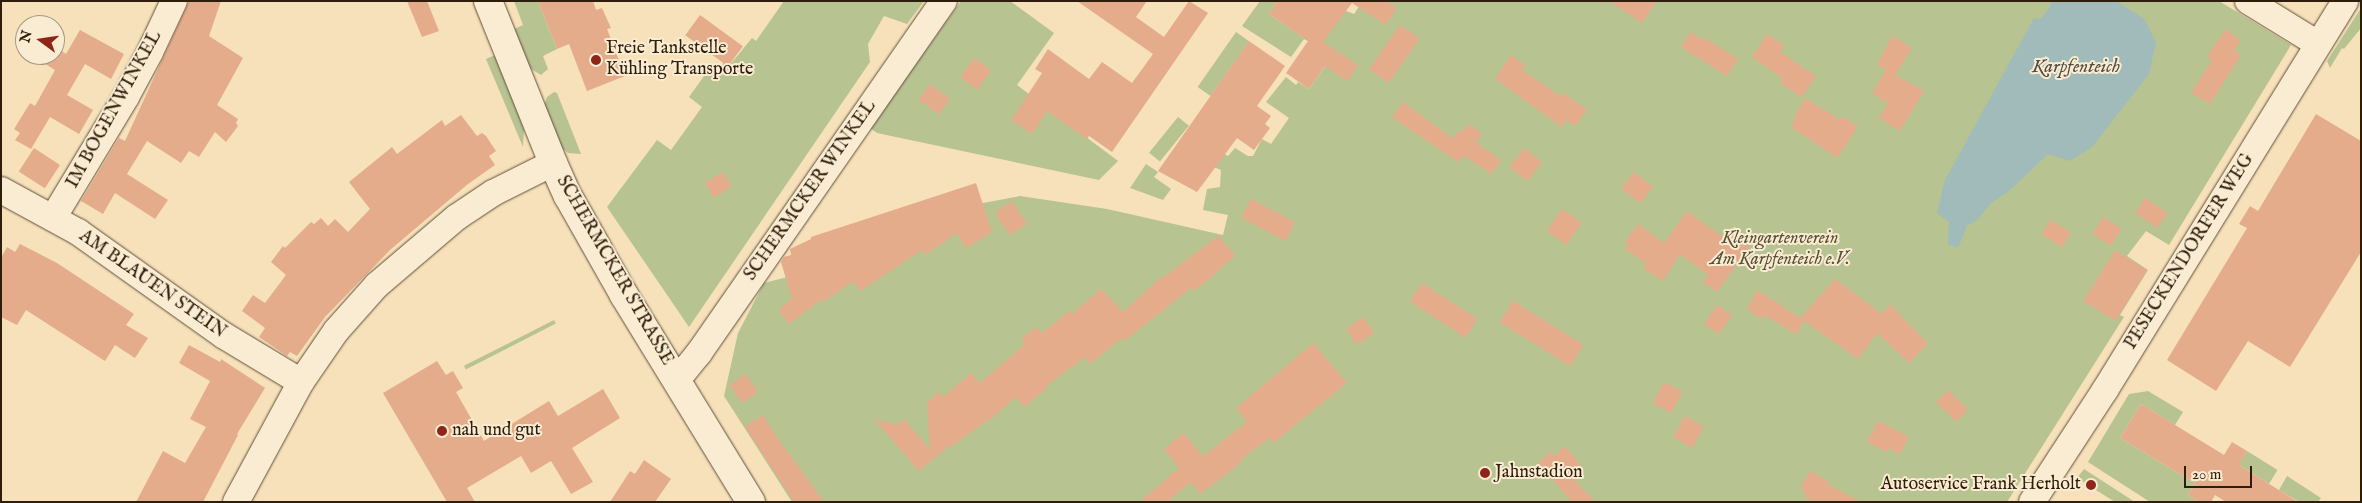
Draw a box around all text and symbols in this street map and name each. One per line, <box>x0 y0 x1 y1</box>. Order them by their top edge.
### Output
north arrow <box>15 15 65 65</box>
street label: IM BOGENWINKEL <box>63 28 167 192</box>
text: N <box>16 29 37 45</box>
place label: Freie Tankstelle Kühling Transporte <box>606 39 753 82</box>
marker: Freie Tankstelle Kühling Transporte <box>590 54 602 66</box>
water label: Karpfenteich <box>2032 57 2120 79</box>
street label: SCHERMCKER WINKEL <box>740 97 882 285</box>
street label: PESECKENDORFER WEG <box>2121 150 2259 354</box>
street label: SCHERMCKER STRASSE <box>551 172 677 370</box>
street label: AM BLAUEN STEIN <box>74 226 230 344</box>
park label: Kleingartenverein Am Karpfenteich e.V. <box>1710 229 1850 272</box>
place label: nah und gut <box>452 420 541 442</box>
marker: nah und gut <box>436 425 448 437</box>
scale bar <box>2187 456 2254 488</box>
place label: Jahnstadion <box>1495 462 1583 484</box>
text: 20 m <box>2192 465 2221 484</box>
marker: Jahnstadion <box>1479 467 1491 479</box>
place label: Autoservice Frank Herholt <box>1881 474 2081 496</box>
marker: Autoservice Frank Herholt <box>2085 479 2097 491</box>

